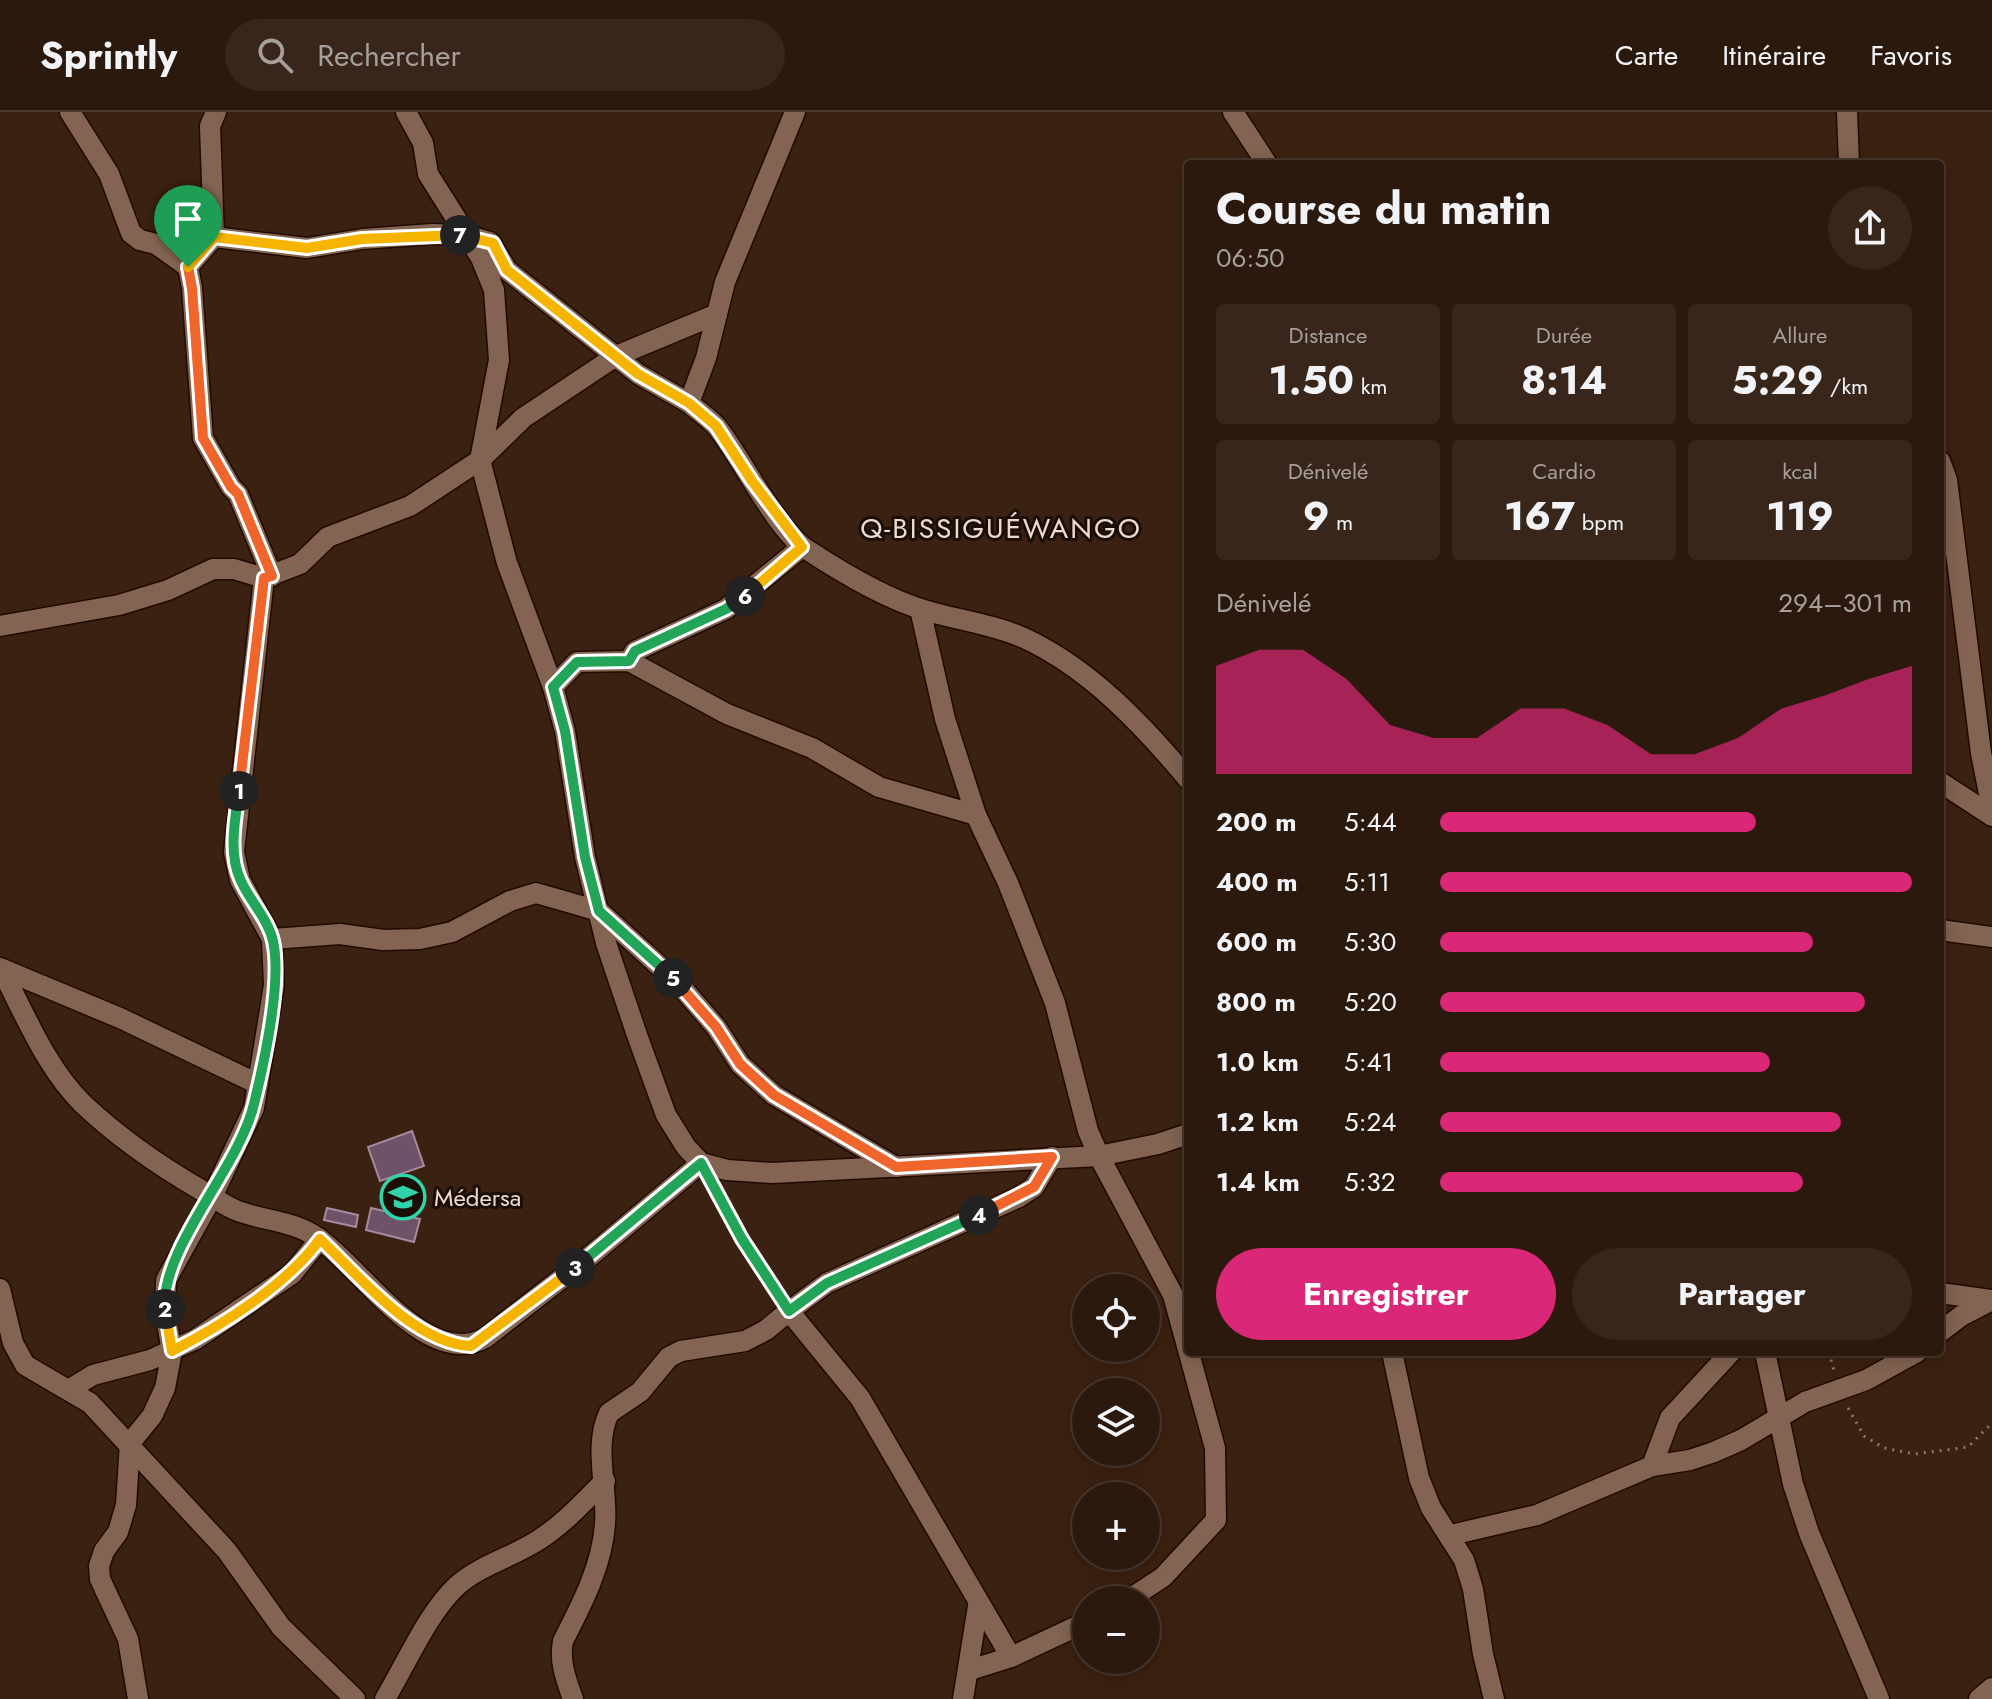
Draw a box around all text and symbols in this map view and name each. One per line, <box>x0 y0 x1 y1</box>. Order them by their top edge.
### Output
search box <box>225 19 785 91</box>
text: Sprintly <box>40 28 177 83</box>
icon: search <box>253 33 297 77</box>
text: Rechercher <box>317 34 461 77</box>
text: Carte <box>1615 35 1678 76</box>
text: Itinéraire <box>1722 35 1826 76</box>
text: Favoris <box>1870 35 1952 76</box>
text: Course du matin <box>1216 177 1552 241</box>
pin <box>154 185 222 267</box>
button: share <box>1828 186 1912 270</box>
icon: arrive <box>166 197 210 241</box>
pin: 7 <box>440 215 480 255</box>
text: 7 <box>453 219 467 251</box>
text: 06:50 <box>1216 239 1285 277</box>
text: Distance <box>1289 319 1367 351</box>
text: Durée <box>1536 319 1592 351</box>
text: Allure <box>1773 319 1827 351</box>
text: 1.50 <box>1269 351 1354 409</box>
text: 8:14 <box>1521 351 1607 409</box>
text: 5:29 <box>1732 351 1823 409</box>
text: km <box>1354 370 1387 402</box>
text: /km <box>1823 370 1868 402</box>
text: Dénivelé <box>1288 455 1368 487</box>
text: Cardio <box>1532 455 1596 487</box>
text: kcal <box>1782 455 1818 487</box>
text: 9 <box>1303 487 1330 545</box>
text: 167 <box>1504 487 1575 545</box>
text: 119 <box>1766 487 1834 545</box>
text: m <box>1330 506 1353 538</box>
text: bpm <box>1575 506 1624 538</box>
district label: Q-BISSIGUÉWANGO <box>860 508 1142 549</box>
pin: 6 <box>725 576 765 616</box>
text: 6 <box>738 580 752 612</box>
text: Dénivelé <box>1216 584 1311 622</box>
text: 294–301 m <box>1778 584 1912 622</box>
pin: 1 <box>219 771 259 811</box>
text: 1 <box>233 775 245 807</box>
text: 200 m <box>1216 803 1297 841</box>
text: 5:44 <box>1344 803 1397 841</box>
text: 400 m <box>1216 863 1298 901</box>
text: 5:11 <box>1344 863 1390 901</box>
text: 600 m <box>1216 923 1297 961</box>
text: 5:30 <box>1344 923 1396 961</box>
pin: 5 <box>653 958 693 998</box>
text: 5 <box>666 962 680 994</box>
text: 800 m <box>1216 983 1296 1021</box>
text: 5:20 <box>1344 983 1397 1021</box>
text: 1.0 km <box>1216 1043 1299 1081</box>
text: 5:41 <box>1344 1043 1393 1081</box>
text: 1.2 km <box>1216 1103 1299 1141</box>
text: 5:24 <box>1344 1103 1396 1141</box>
text: 1.4 km <box>1216 1163 1300 1201</box>
text: 5:32 <box>1344 1163 1395 1201</box>
school or university icon: Médersa <box>379 1173 427 1221</box>
place label: Médersa <box>434 1180 521 1215</box>
pin: 4 <box>959 1195 999 1235</box>
text: 4 <box>971 1199 987 1231</box>
pin: 3 <box>555 1248 595 1288</box>
button: Enregistrer <box>1216 1248 1556 1340</box>
button: Partager <box>1572 1248 1912 1340</box>
text: 3 <box>568 1252 582 1284</box>
map controls <box>1072 1274 1160 1674</box>
button: locate <box>1072 1274 1160 1362</box>
pin: 2 <box>145 1289 185 1329</box>
text: 2 <box>158 1293 172 1325</box>
button: layers <box>1072 1378 1160 1466</box>
button: + <box>1072 1482 1160 1570</box>
button: − <box>1072 1586 1160 1674</box>

